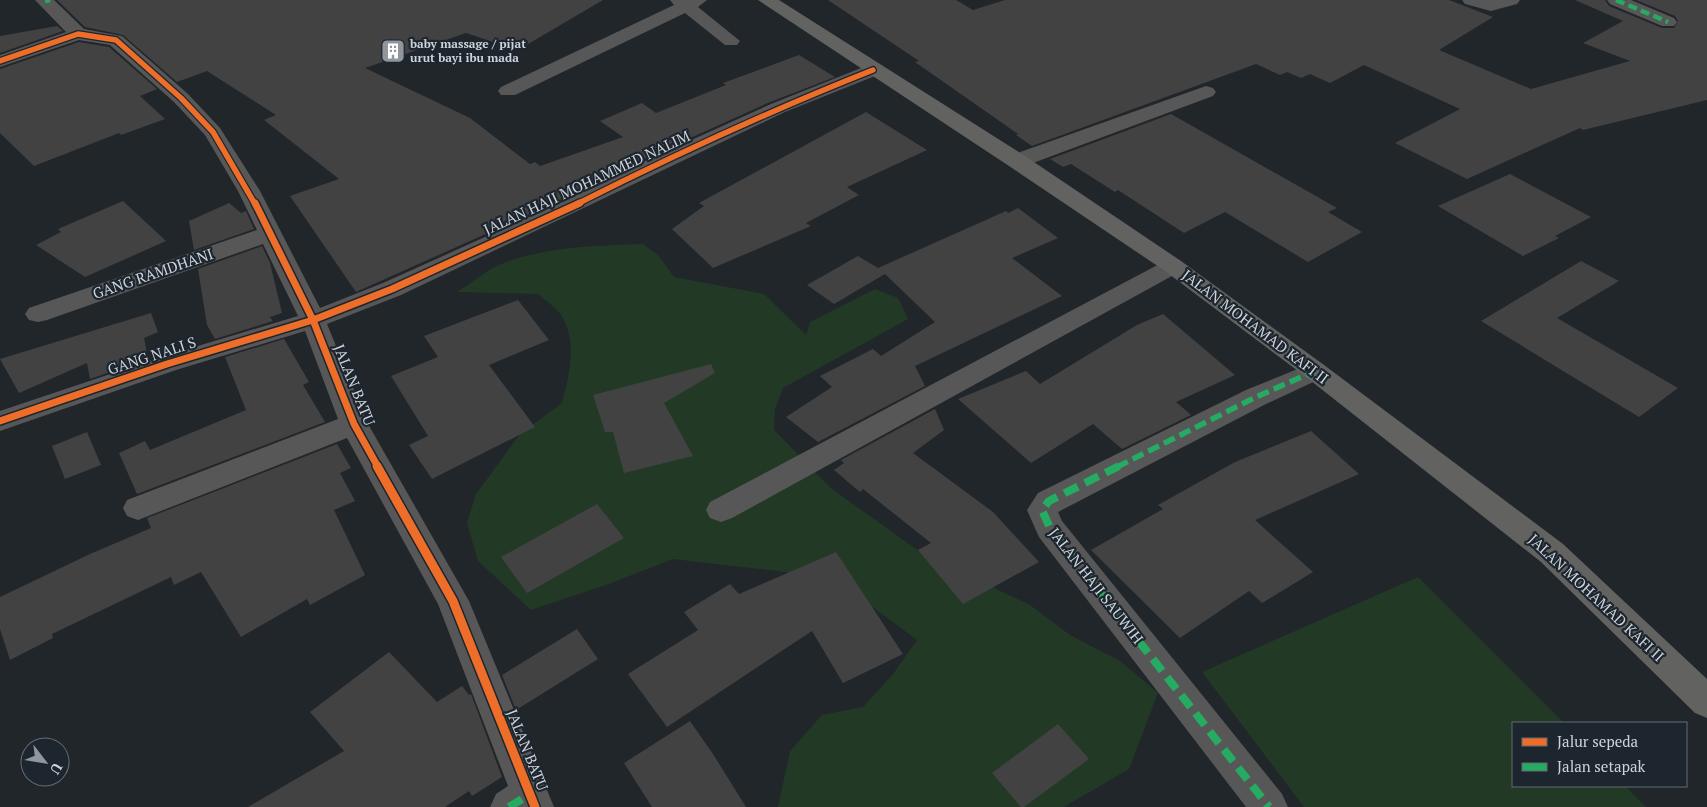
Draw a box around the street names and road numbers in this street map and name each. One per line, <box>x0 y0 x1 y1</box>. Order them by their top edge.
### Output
street label: JALAN HAJI MOHAMMED NALIM <box>480 125 693 239</box>
street label: GANG RAMDHANI <box>90 243 216 303</box>
street label: JALAN MOHAMAD KAFI II <box>1178 265 1333 388</box>
street label: GANG NALI S <box>105 331 199 379</box>
street label: JALAN BATU <box>330 341 380 428</box>
street label: JALAN HAJI SAUWIH <box>1045 523 1149 648</box>
street label: JALAN MOHAMAD KAFI II <box>1525 529 1669 665</box>
street label: JALAN BATU <box>503 706 553 793</box>

